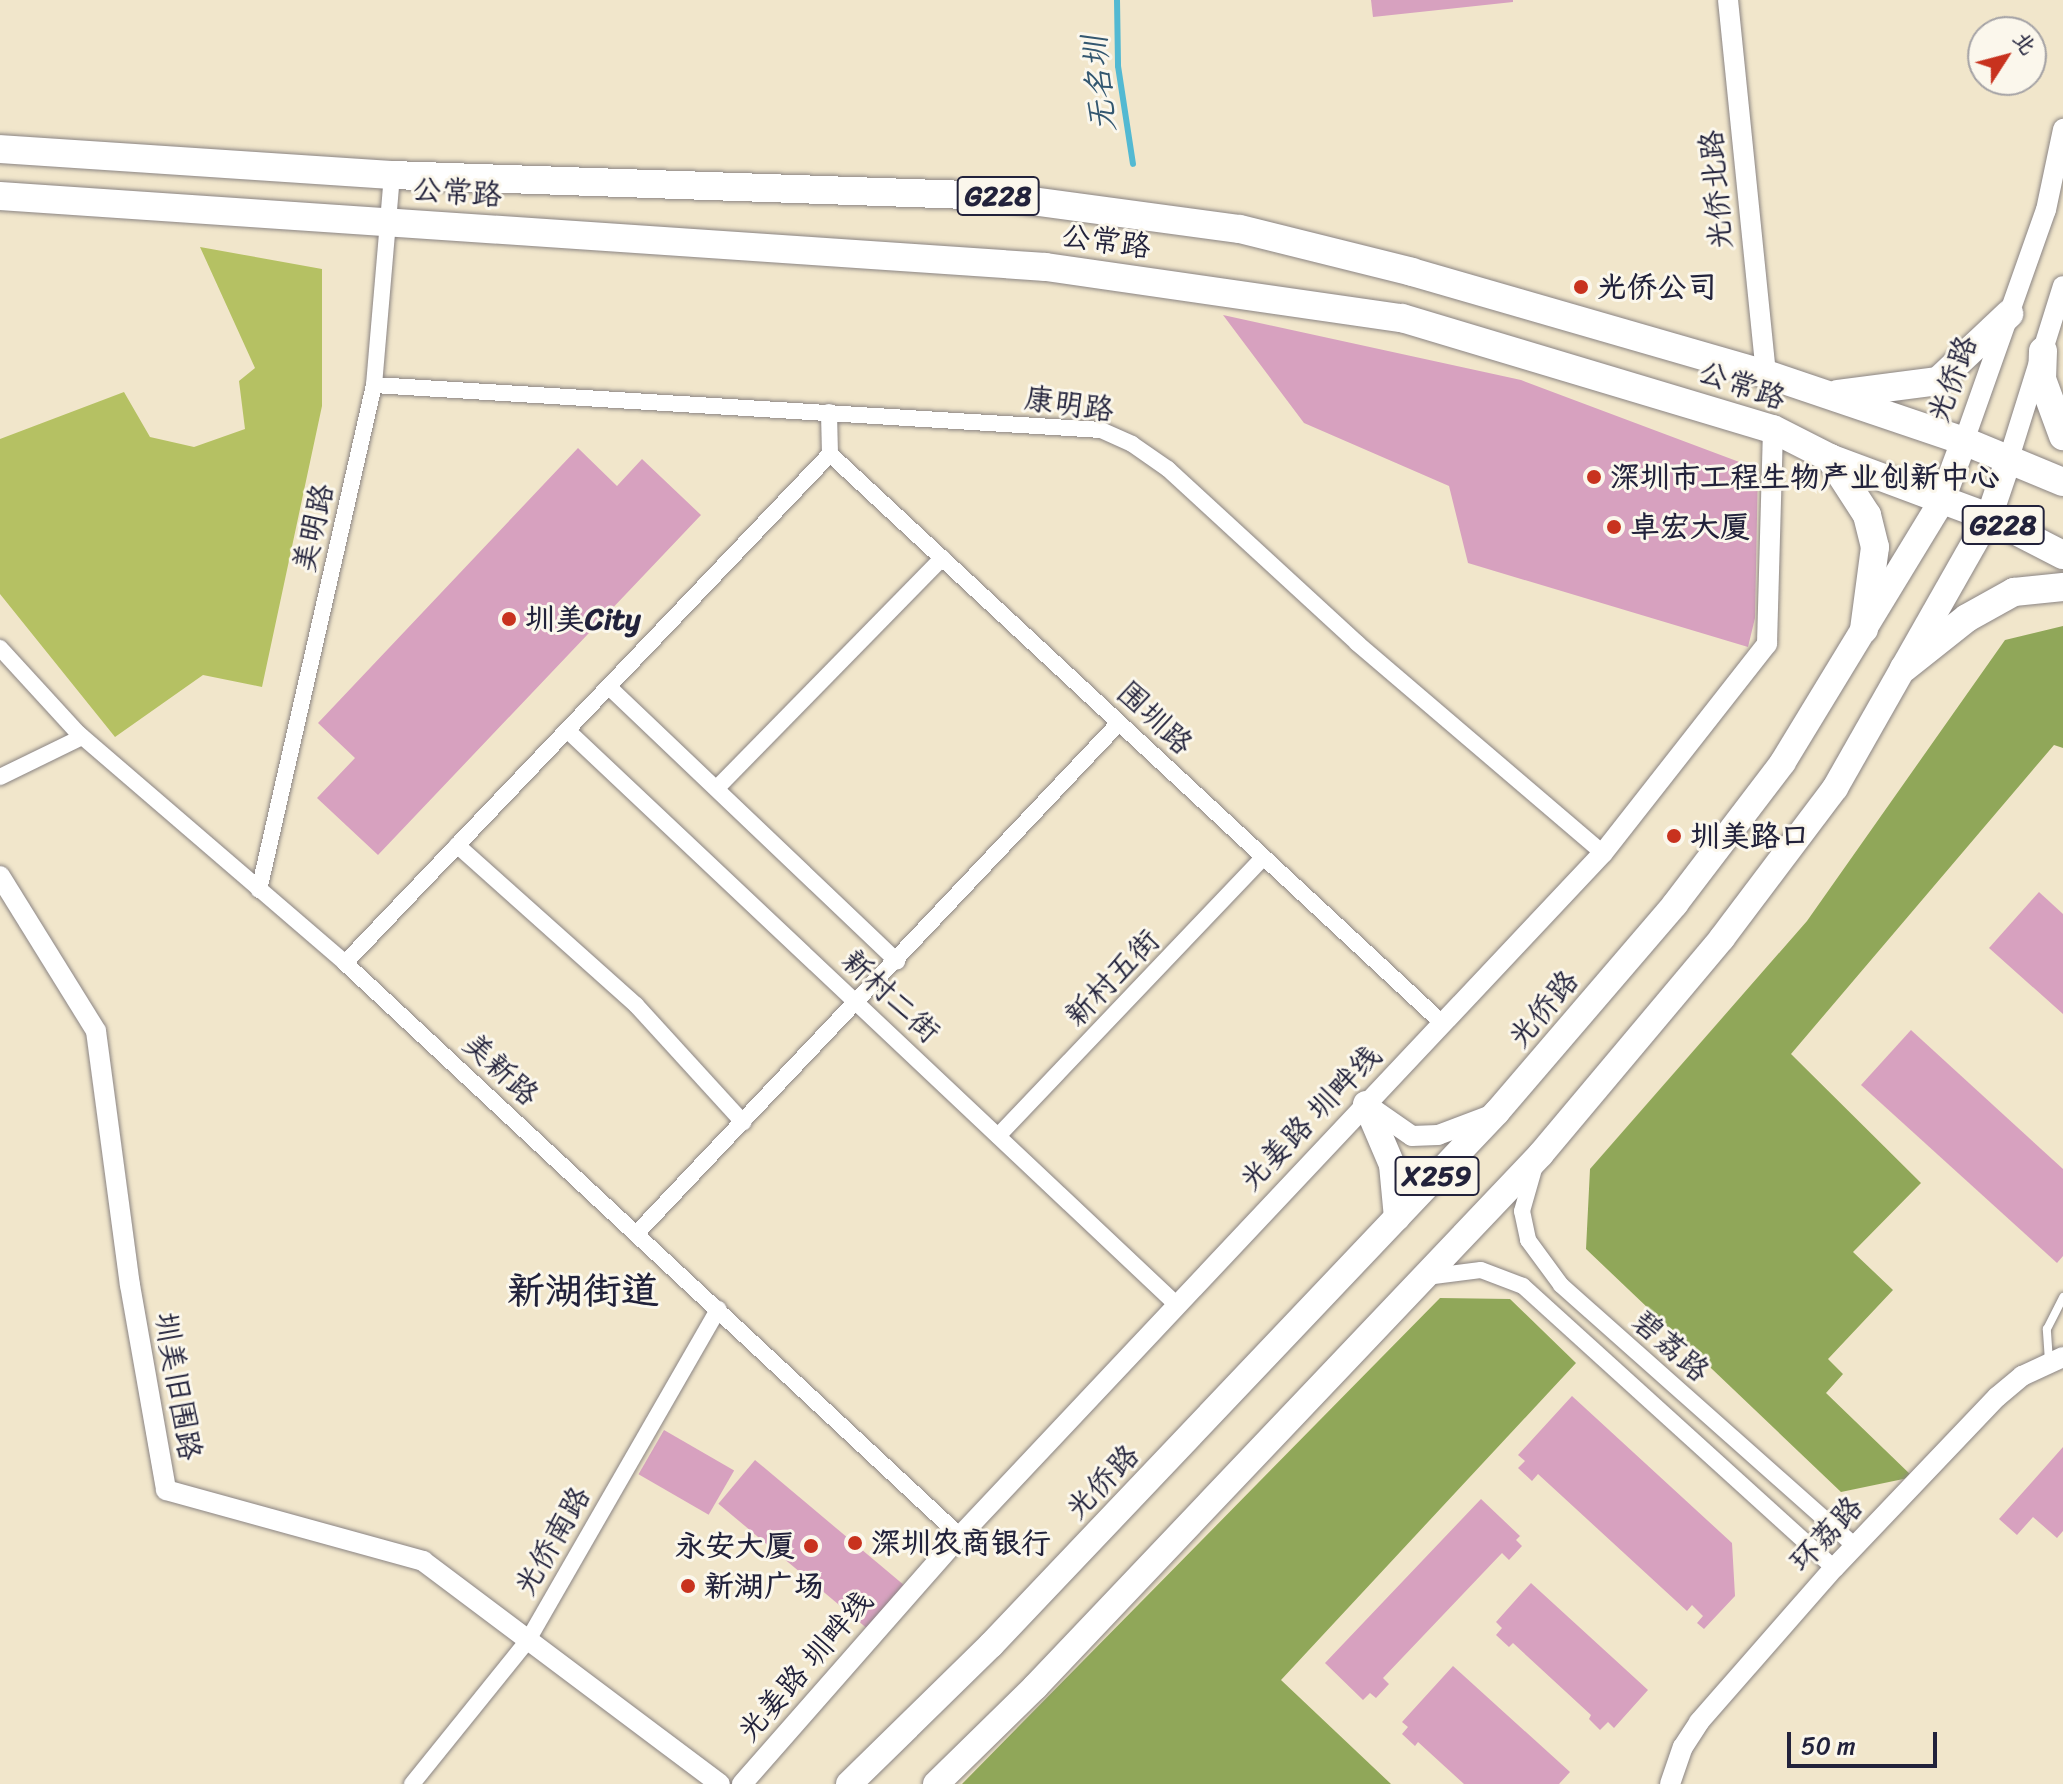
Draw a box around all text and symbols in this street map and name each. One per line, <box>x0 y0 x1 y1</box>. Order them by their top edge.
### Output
north arrow <box>1967 16 2047 96</box>
text: 北 <box>2003 22 2047 63</box>
water label: 无名圳 <box>1076 34 1124 134</box>
street label: 光侨北路 <box>1693 129 1739 251</box>
street label: 公常路 <box>411 171 503 213</box>
road number: G228 <box>956 172 1040 220</box>
street label: 公常路 <box>1059 217 1153 265</box>
place label: 光侨公司 <box>1597 269 1717 305</box>
marker: 光侨公司 <box>1572 278 1590 296</box>
street label: 光侨路 <box>1920 331 1984 427</box>
street label: 公常路 <box>1694 353 1790 417</box>
street label: 康明路 <box>1022 380 1116 428</box>
place label: 深圳市工程生物产业创新中心 <box>1610 459 2000 495</box>
marker: 深圳市工程生物产业创新中心 <box>1585 468 1603 486</box>
street label: 美明路 <box>285 480 341 576</box>
road number: G228 <box>1961 501 2045 549</box>
place label: 卓宏大厦 <box>1630 509 1750 545</box>
marker: 卓宏大厦 <box>1605 518 1623 536</box>
place label: 圳美City <box>525 601 641 637</box>
marker: 圳美City <box>500 610 518 628</box>
street label: 围圳路 <box>1110 674 1200 762</box>
place label: 圳美路口 <box>1690 818 1810 854</box>
marker: 圳美路口 <box>1665 827 1683 845</box>
street label: 新村五街 <box>1057 922 1167 1034</box>
street label: 新村二街 <box>835 942 947 1050</box>
street label: 光侨路 <box>1500 963 1586 1055</box>
street label: 美新路 <box>456 1025 546 1113</box>
street label: 光姜路 圳畔线 <box>1232 1038 1388 1198</box>
road number: X259 <box>1393 1152 1481 1200</box>
district label: 新湖街道 <box>507 1268 659 1314</box>
street label: 碧荔路 <box>1625 1303 1717 1389</box>
street label: 圳美旧围路 <box>147 1309 209 1463</box>
street label: 光侨路 <box>1058 1437 1146 1527</box>
street label: 光侨南路 <box>506 1480 598 1602</box>
street label: 环荔路 <box>1782 1489 1870 1579</box>
place label: 深圳农商银行 <box>871 1525 1051 1561</box>
place label: 永安大厦 <box>675 1528 795 1564</box>
marker: 深圳农商银行 <box>846 1534 864 1552</box>
marker: 永安大厦 <box>802 1537 820 1555</box>
place label: 新湖广场 <box>704 1568 824 1604</box>
marker: 新湖广场 <box>679 1577 697 1595</box>
street label: 光姜路 圳畔线 <box>730 1583 880 1749</box>
scale bar <box>1791 1716 1941 1766</box>
text: 50 m <box>1801 1725 1856 1767</box>

